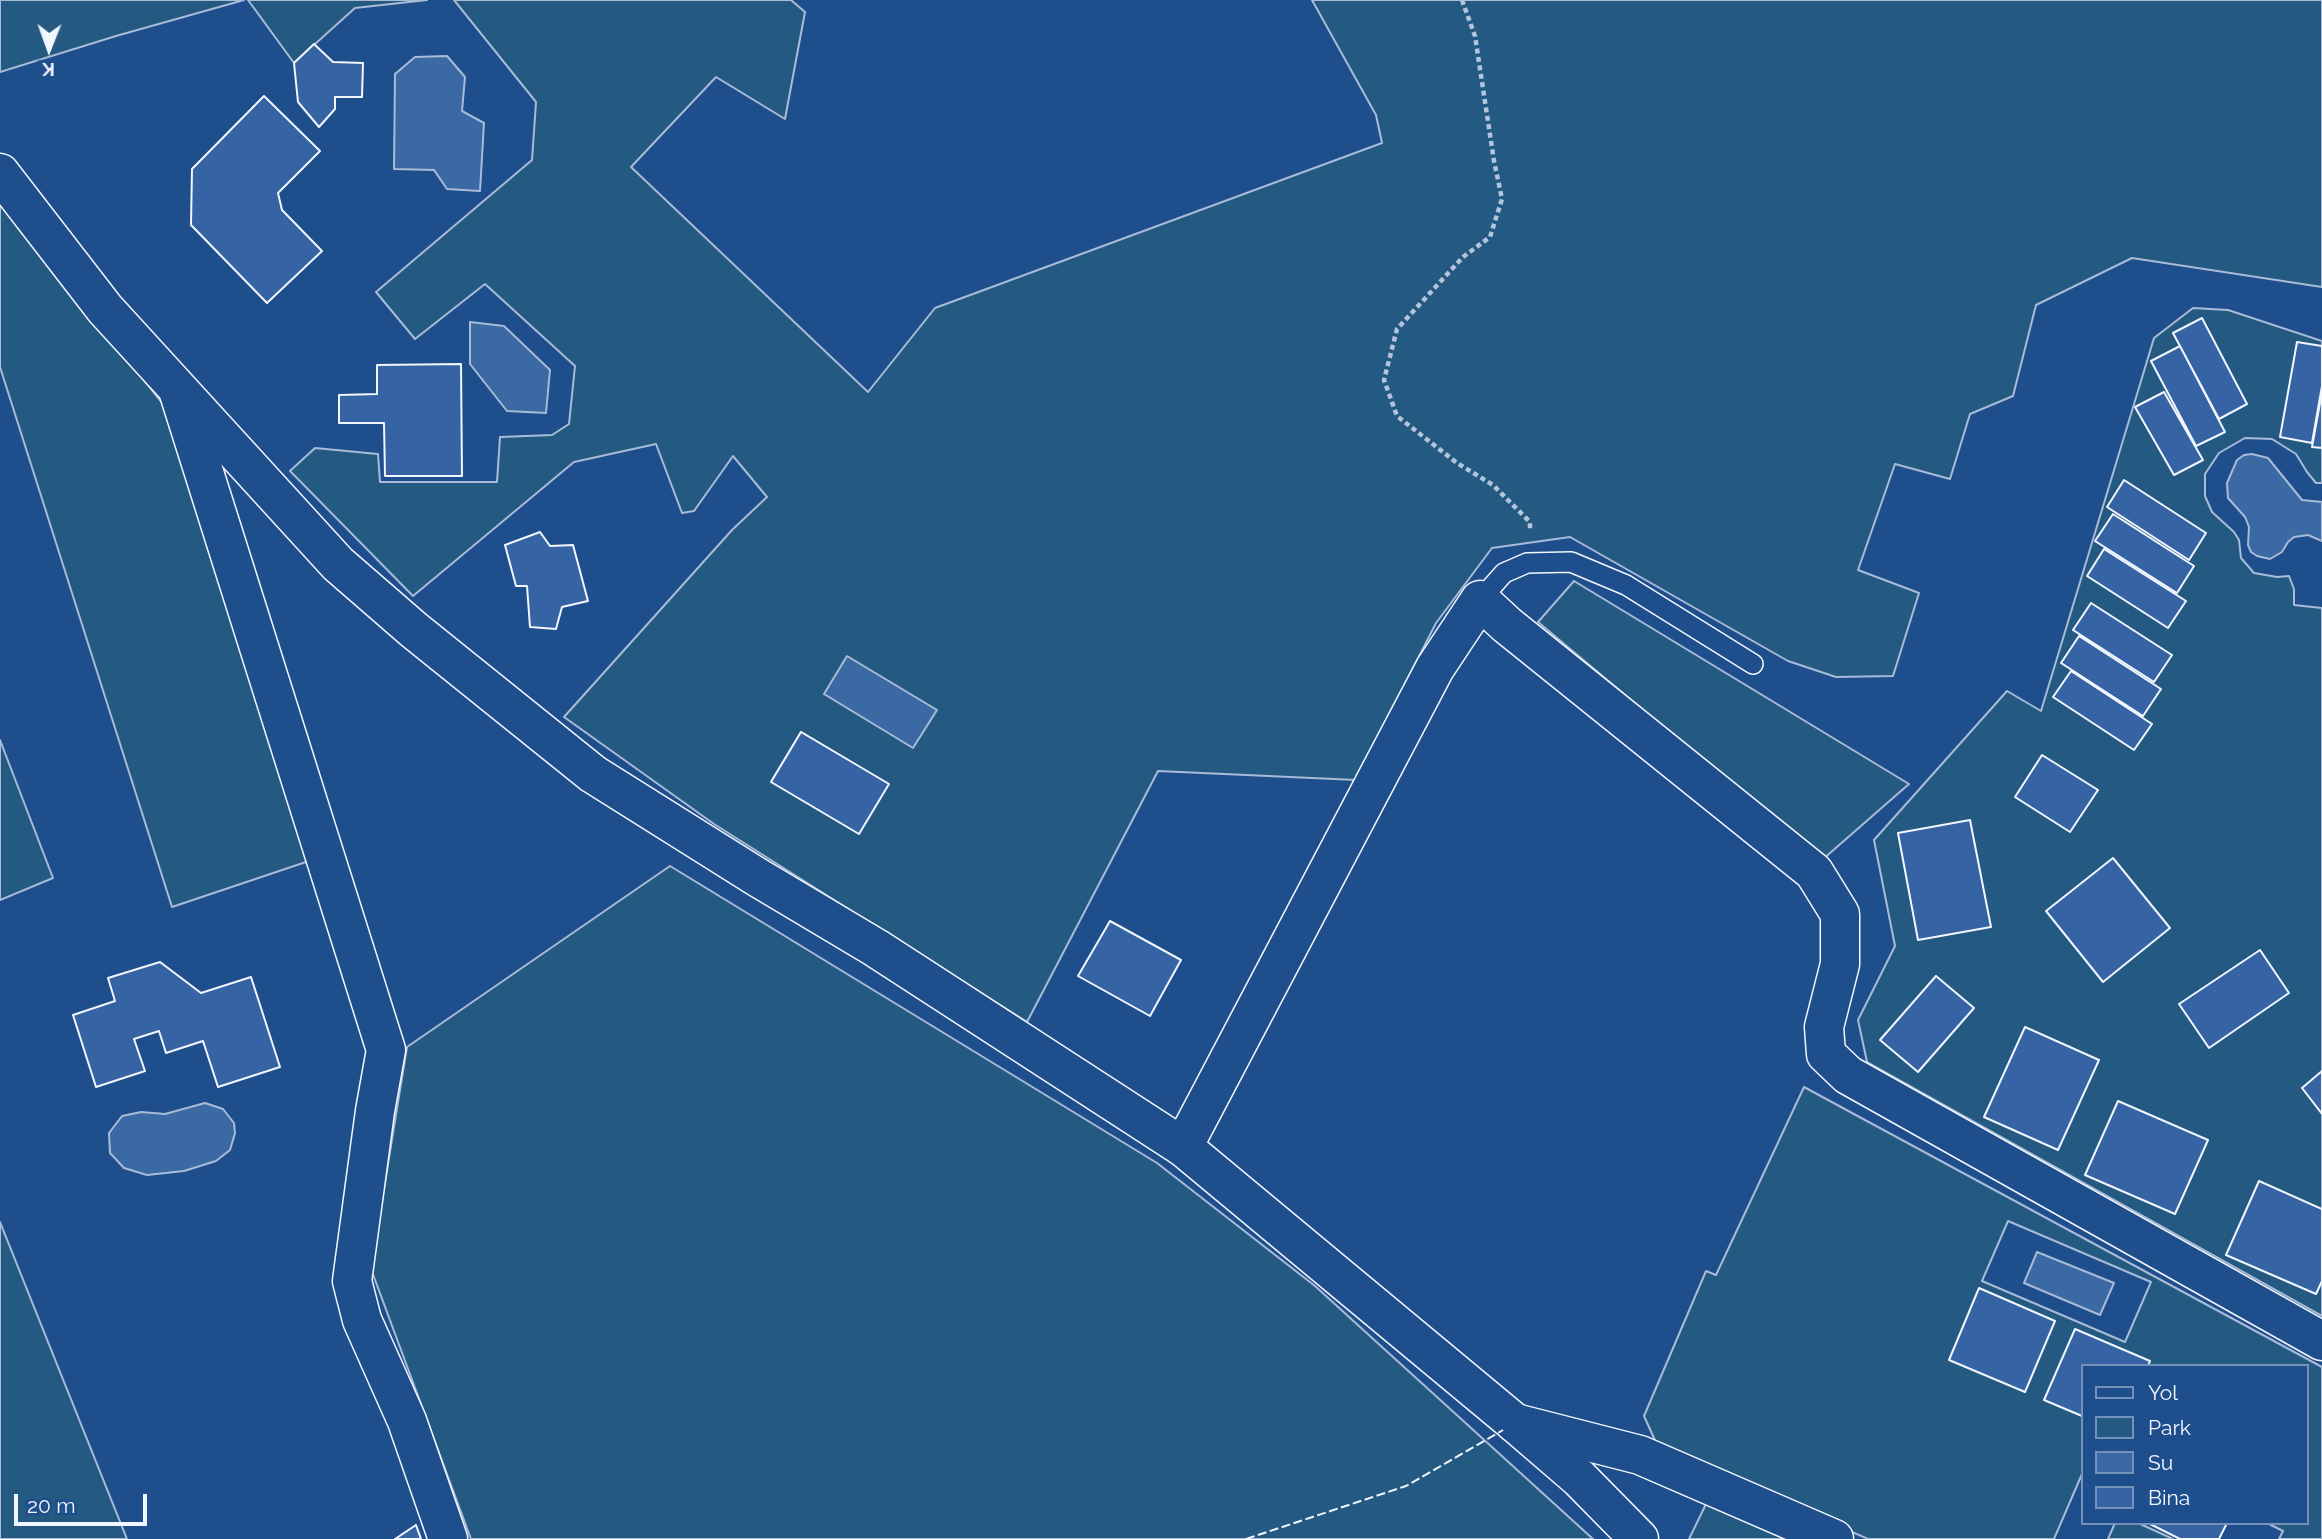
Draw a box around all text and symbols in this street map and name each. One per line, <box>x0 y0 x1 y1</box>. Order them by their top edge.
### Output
north arrow <box>14 14 84 84</box>
text: K <box>42 59 55 81</box>
legend <box>2080 1364 2308 1525</box>
text: Yol <box>2148 1380 2178 1405</box>
text: Park <box>2148 1415 2191 1440</box>
text: Su <box>2148 1450 2173 1475</box>
scale bar <box>18 1480 150 1524</box>
text: Bina <box>2148 1485 2190 1510</box>
text: 20 m <box>27 1493 75 1518</box>

